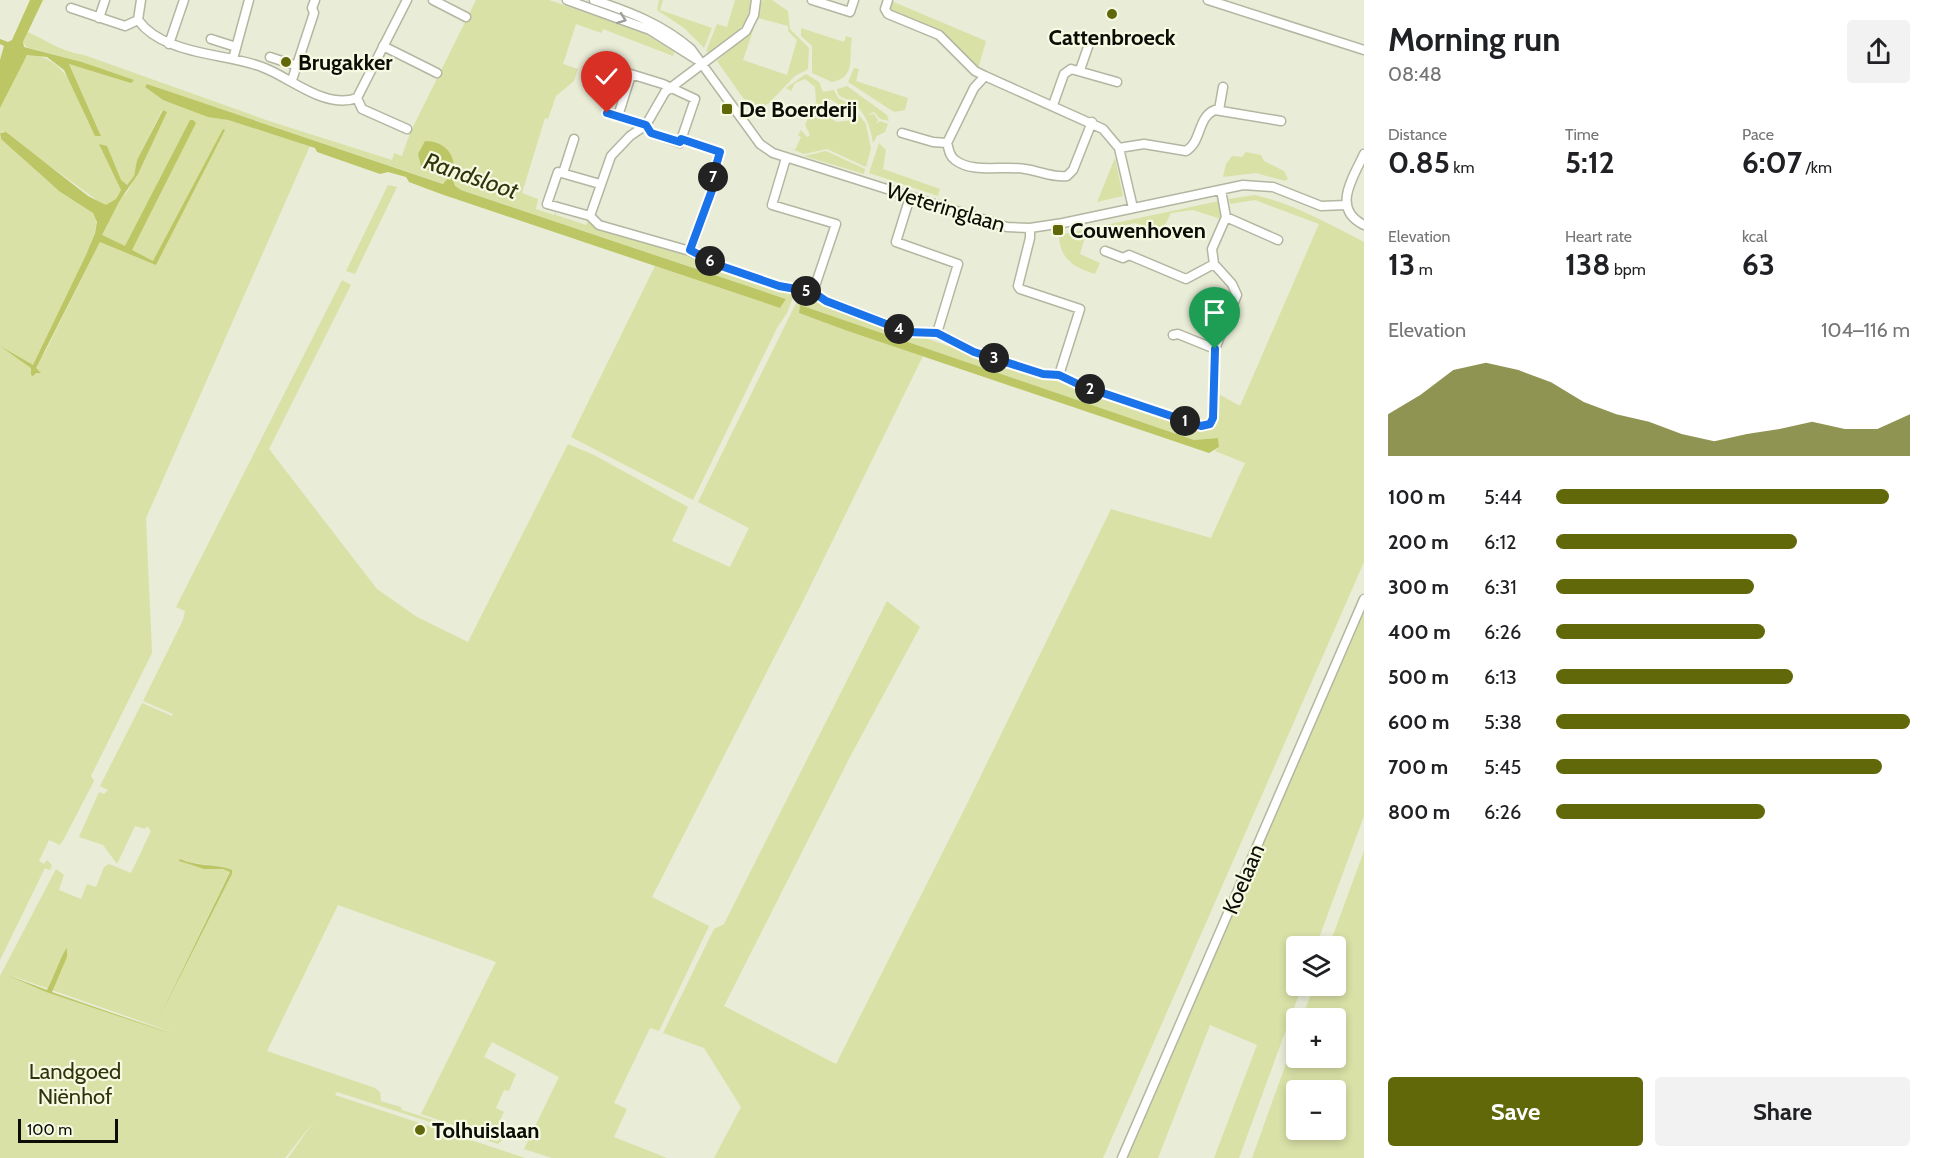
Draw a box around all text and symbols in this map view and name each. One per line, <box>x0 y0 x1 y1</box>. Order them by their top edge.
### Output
marker: Cattenbroeck <box>1105 7 1119 21</box>
one-way arrow <box>616 12 627 25</box>
text: Morning run <box>1388 19 1560 59</box>
button: share <box>1847 20 1910 83</box>
place label: Cattenbroeck <box>1049 24 1176 51</box>
place label: Brugakker <box>298 49 393 76</box>
pin <box>581 51 632 113</box>
marker: Brugakker <box>279 55 293 69</box>
icon: check <box>590 60 623 93</box>
text: 08:48 <box>1388 62 1442 86</box>
place label: De Boerderij <box>739 96 857 123</box>
marker: De Boerderij <box>720 102 734 116</box>
text: Distance <box>1388 125 1447 144</box>
text: Time <box>1565 125 1599 144</box>
text: Pace <box>1742 125 1774 144</box>
text: 0.85 <box>1388 144 1450 181</box>
text: 5:12 <box>1565 144 1615 181</box>
text: 6:07 <box>1742 144 1802 181</box>
water label: Randsloot <box>420 146 523 205</box>
text: km <box>1450 158 1475 177</box>
text: /km <box>1802 158 1832 177</box>
pin: 7 <box>698 162 728 192</box>
text: 7 <box>709 167 717 186</box>
street label: Weteringlaan <box>883 177 1009 238</box>
place label: Couwenhoven <box>1070 217 1206 244</box>
marker: Couwenhoven <box>1051 223 1065 237</box>
text: Elevation <box>1388 227 1451 246</box>
text: Heart rate <box>1565 227 1632 246</box>
text: kcal <box>1742 227 1768 246</box>
pin: 6 <box>695 246 725 276</box>
text: 13 <box>1388 246 1415 283</box>
text: 138 <box>1565 246 1610 283</box>
text: 63 <box>1742 246 1775 283</box>
text: 6 <box>706 251 715 270</box>
text: m <box>1415 260 1433 279</box>
text: bpm <box>1610 260 1646 279</box>
pin: 5 <box>791 276 821 306</box>
text: 5 <box>802 281 810 300</box>
pin <box>1189 287 1240 349</box>
icon: arrive <box>1198 296 1231 329</box>
pin: 4 <box>884 314 914 344</box>
text: Elevation <box>1388 318 1466 342</box>
text: 104–116 m <box>1821 318 1910 342</box>
text: 4 <box>894 319 904 338</box>
pin: 3 <box>979 343 1009 373</box>
text: 3 <box>990 348 998 367</box>
pin: 2 <box>1075 374 1105 404</box>
text: 2 <box>1086 379 1094 398</box>
pin: 1 <box>1170 406 1200 436</box>
text: 1 <box>1182 411 1188 430</box>
text: 100 m <box>1388 485 1446 509</box>
text: 5:44 <box>1484 485 1522 509</box>
text: 200 m <box>1388 530 1449 554</box>
text: 6:12 <box>1484 530 1517 554</box>
text: 300 m <box>1388 575 1449 599</box>
text: 6:31 <box>1484 575 1517 599</box>
text: 400 m <box>1388 620 1451 644</box>
text: 6:26 <box>1484 620 1521 644</box>
text: 500 m <box>1388 665 1449 689</box>
text: 6:13 <box>1484 665 1517 689</box>
text: 600 m <box>1388 710 1449 734</box>
text: 5:38 <box>1484 710 1522 734</box>
text: 700 m <box>1388 755 1448 779</box>
text: 5:45 <box>1484 755 1521 779</box>
text: 800 m <box>1388 800 1450 824</box>
text: 6:26 <box>1484 800 1521 824</box>
street label: Koelaan <box>1217 840 1270 918</box>
map controls <box>1286 936 1346 1140</box>
button: layers <box>1286 936 1346 996</box>
button: + <box>1286 1008 1346 1068</box>
park label: Landgoed Niënhof <box>29 1058 121 1110</box>
button: Save <box>1388 1077 1643 1146</box>
button: Share <box>1655 1077 1910 1146</box>
button: − <box>1286 1080 1346 1140</box>
scale bar <box>18 1116 118 1144</box>
place label: Tolhuislaan <box>432 1117 540 1144</box>
text: 100 m <box>27 1120 72 1139</box>
marker: Tolhuislaan <box>413 1123 427 1137</box>

